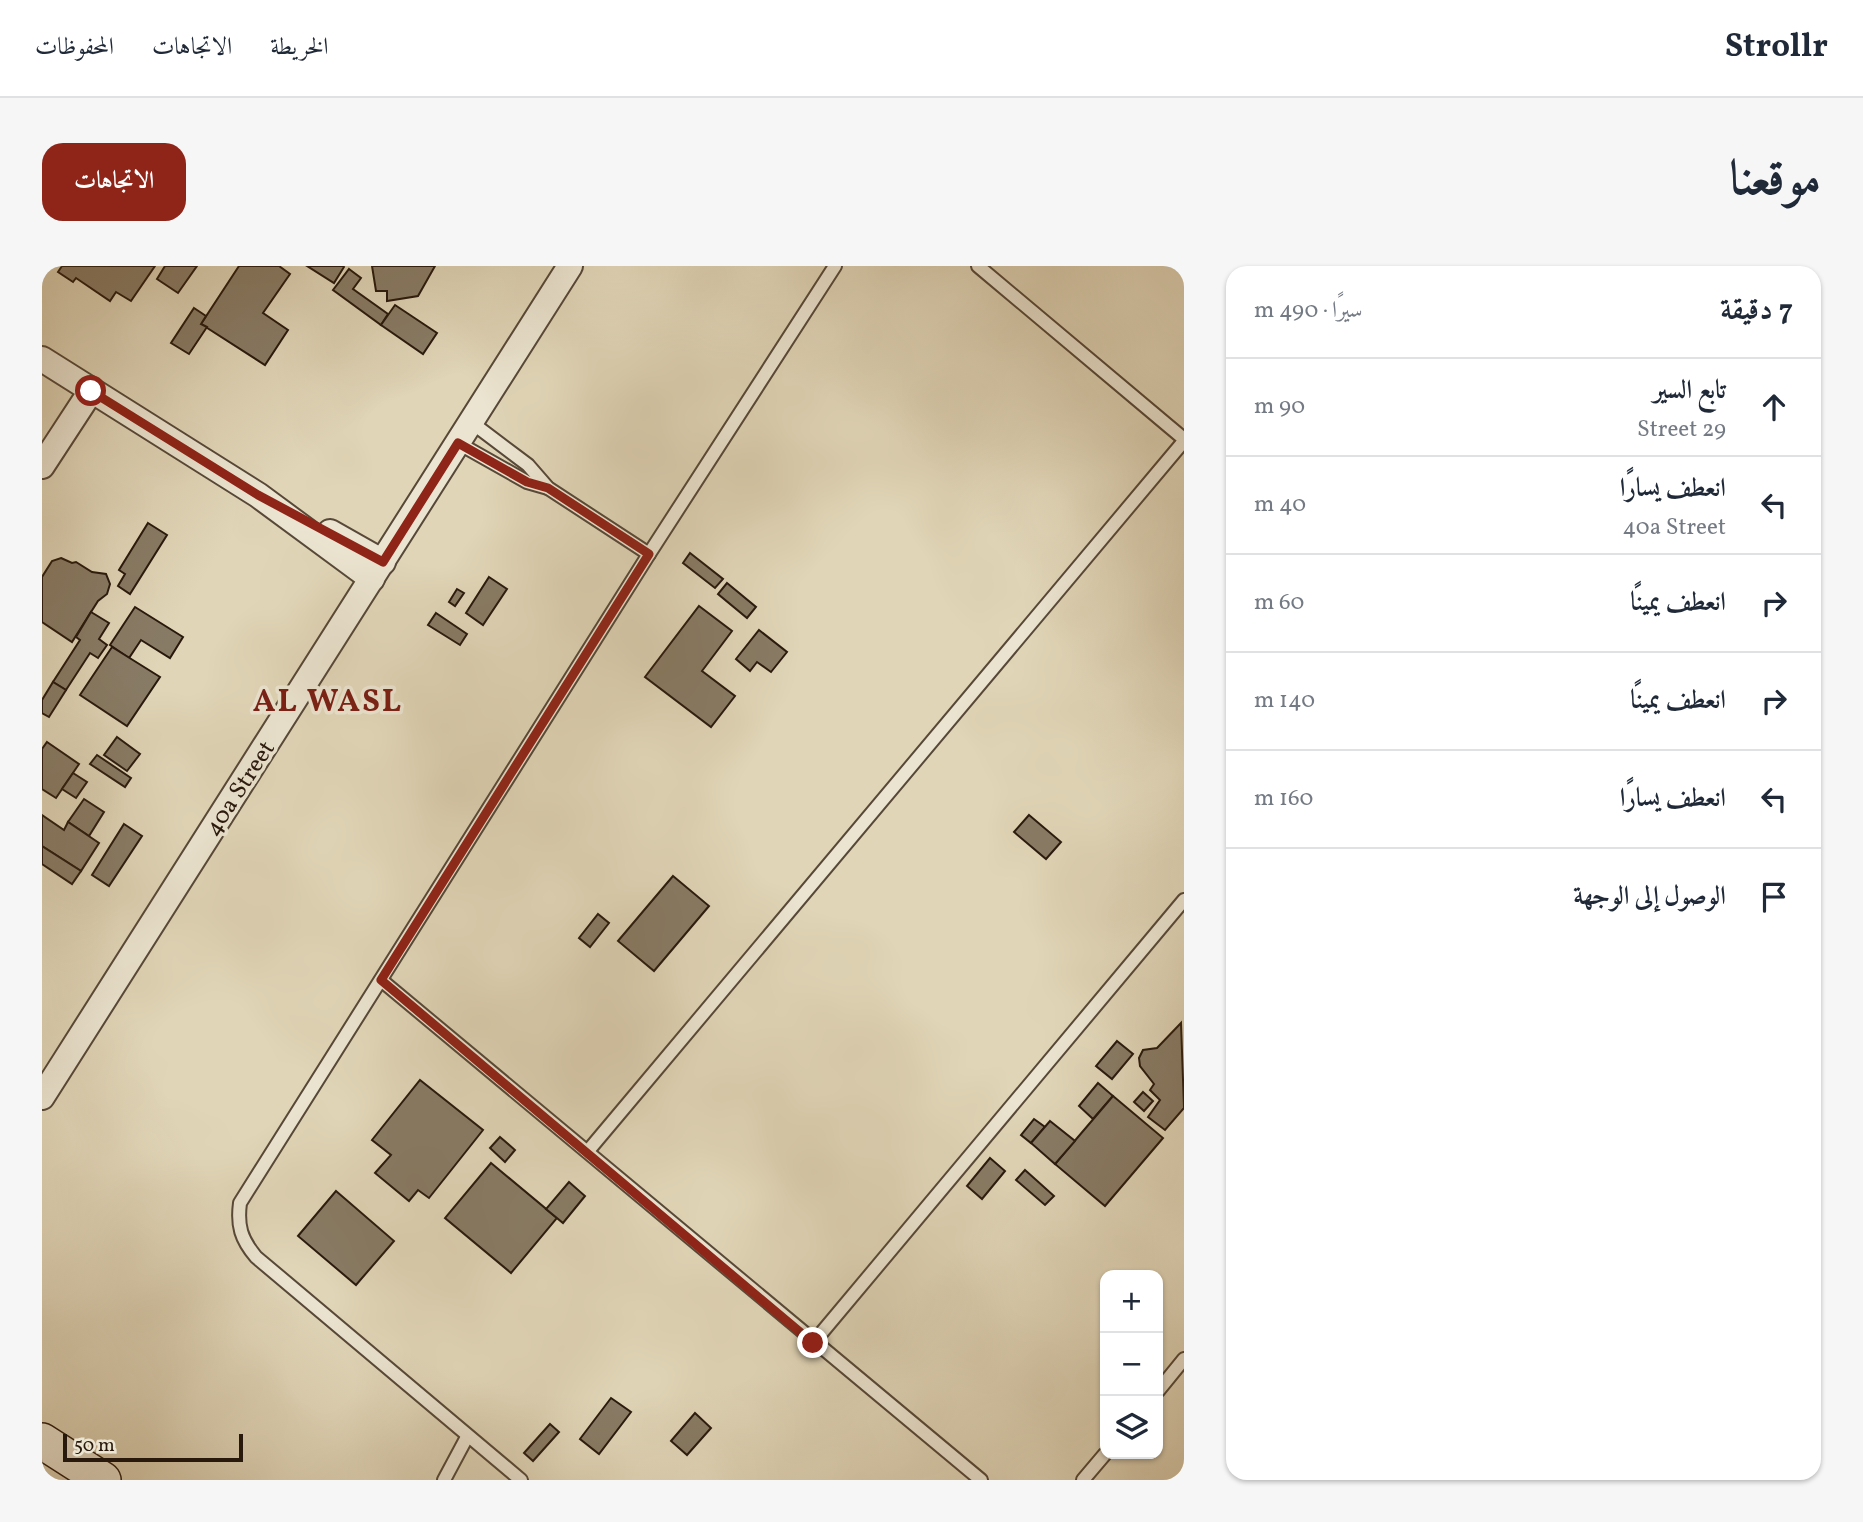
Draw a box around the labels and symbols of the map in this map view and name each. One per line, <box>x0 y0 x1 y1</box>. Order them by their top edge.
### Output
route start <box>75 375 106 406</box>
district label: AL WASL <box>253 681 403 725</box>
street label: 40a Street <box>197 735 284 844</box>
route end <box>797 1327 828 1358</box>
scale bar <box>63 1431 243 1463</box>

